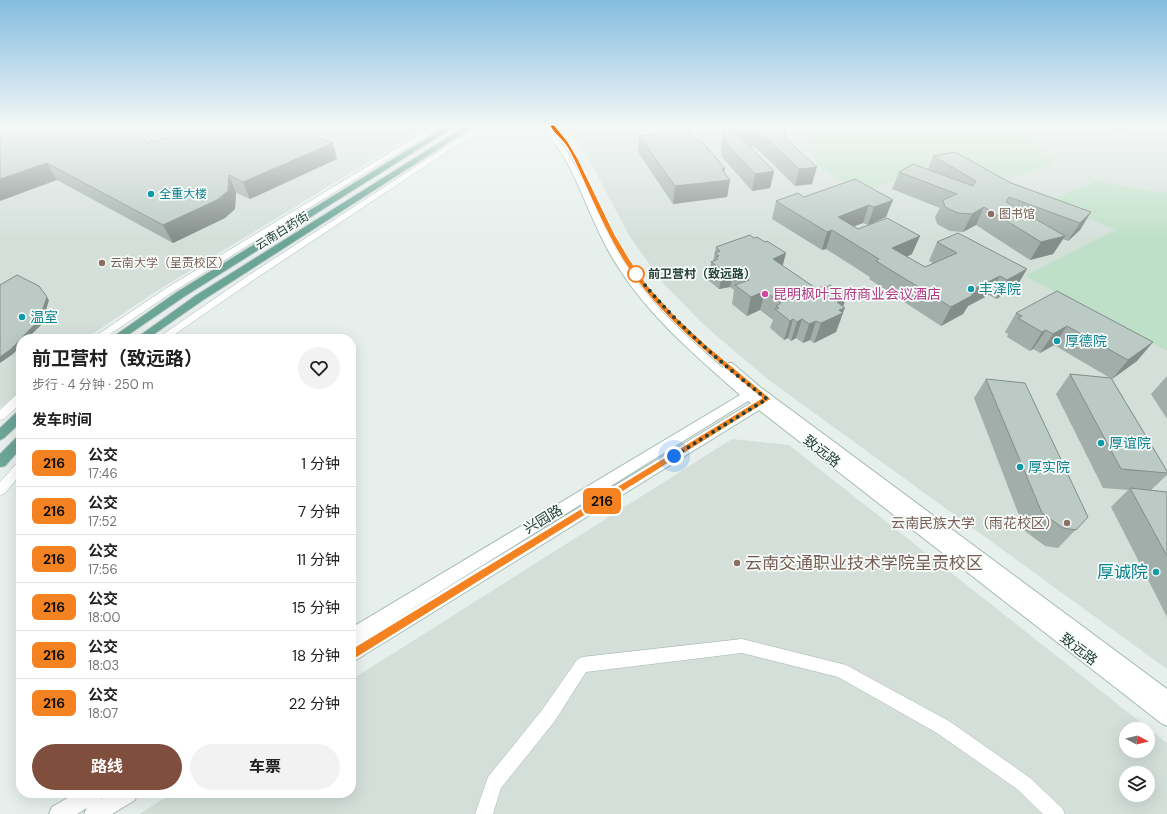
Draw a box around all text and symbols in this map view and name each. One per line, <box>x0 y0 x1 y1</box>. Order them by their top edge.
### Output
place label: 全重大楼 <box>159 186 207 202</box>
marker: 全重大楼 <box>146 189 156 199</box>
place label: 图书馆 <box>999 206 1035 222</box>
street label: 云南白药街 <box>252 208 312 254</box>
marker: 图书馆 <box>986 209 996 219</box>
place label: 云南大学（呈贡校区） <box>110 255 230 271</box>
marker: 云南大学（呈贡校区） <box>97 258 107 268</box>
marker: 前卫营村（致远路） <box>627 265 645 283</box>
place label: 前卫营村（致远路） <box>648 266 756 282</box>
place label: 丰泽院 <box>979 280 1021 298</box>
marker: 丰泽院 <box>966 284 976 294</box>
place label: 昆明枫叶玉府商业会议酒店 <box>773 285 941 303</box>
marker: 昆明枫叶玉府商业会议酒店 <box>760 289 770 299</box>
place label: 温室 <box>30 308 58 326</box>
marker: 温室 <box>17 312 27 322</box>
place label: 厚德院 <box>1065 332 1107 350</box>
marker: 厚德院 <box>1052 336 1062 346</box>
text: 前卫营村（致远路） <box>32 346 203 371</box>
button: heart <box>298 347 340 389</box>
text: 步行 · 4 分钟 · 250 m <box>32 376 154 393</box>
text: 发车时间 <box>32 410 92 430</box>
street label: 致远路 <box>800 431 844 471</box>
place label: 厚谊院 <box>1109 434 1151 452</box>
marker: 厚谊院 <box>1096 438 1106 448</box>
text: 公交 <box>88 445 118 465</box>
your location <box>664 446 684 466</box>
text: 216 <box>43 454 65 472</box>
text: 1 分钟 <box>301 454 340 474</box>
place label: 厚实院 <box>1028 458 1070 476</box>
marker: 厚实院 <box>1015 462 1025 472</box>
text: 17:46 <box>88 465 118 482</box>
line badge: 216 <box>579 488 625 514</box>
text: 216 <box>591 492 613 510</box>
text: 公交 <box>88 493 118 513</box>
street label: 兴园路 <box>520 500 566 538</box>
text: 216 <box>43 502 65 520</box>
text: 7 分钟 <box>298 502 340 522</box>
text: 17:52 <box>88 513 117 530</box>
place label: 云南民族大学（雨花校区） <box>891 514 1059 532</box>
marker: 云南民族大学（雨花校区） <box>1062 518 1072 528</box>
text: 公交 <box>88 541 118 561</box>
text: 216 <box>43 550 65 568</box>
text: 11 分钟 <box>297 550 340 570</box>
place label: 云南交通职业技术学院呈贡校区 <box>745 552 983 574</box>
marker: 云南交通职业技术学院呈贡校区 <box>732 558 742 568</box>
text: 17:56 <box>88 561 118 578</box>
place label: 厚诚院 <box>1097 561 1148 583</box>
marker: 厚诚院 <box>1151 567 1161 577</box>
text: 公交 <box>88 589 118 609</box>
text: 216 <box>43 598 65 616</box>
text: 15 分钟 <box>292 598 340 618</box>
text: 18:00 <box>88 609 120 626</box>
street label: 致远路 <box>1057 629 1101 669</box>
text: 公交 <box>88 637 118 657</box>
text: 216 <box>43 646 65 664</box>
text: 18 分钟 <box>292 646 340 666</box>
text: 18:03 <box>88 657 119 674</box>
text: 公交 <box>88 685 118 705</box>
text: 216 <box>43 694 65 712</box>
text: 22 分钟 <box>289 694 340 714</box>
text: 18:07 <box>88 705 118 722</box>
north arrow <box>1119 722 1155 758</box>
map controls <box>1119 722 1155 802</box>
button: 路线 <box>32 744 182 790</box>
button: 车票 <box>190 744 340 790</box>
button: layers <box>1119 766 1155 802</box>

